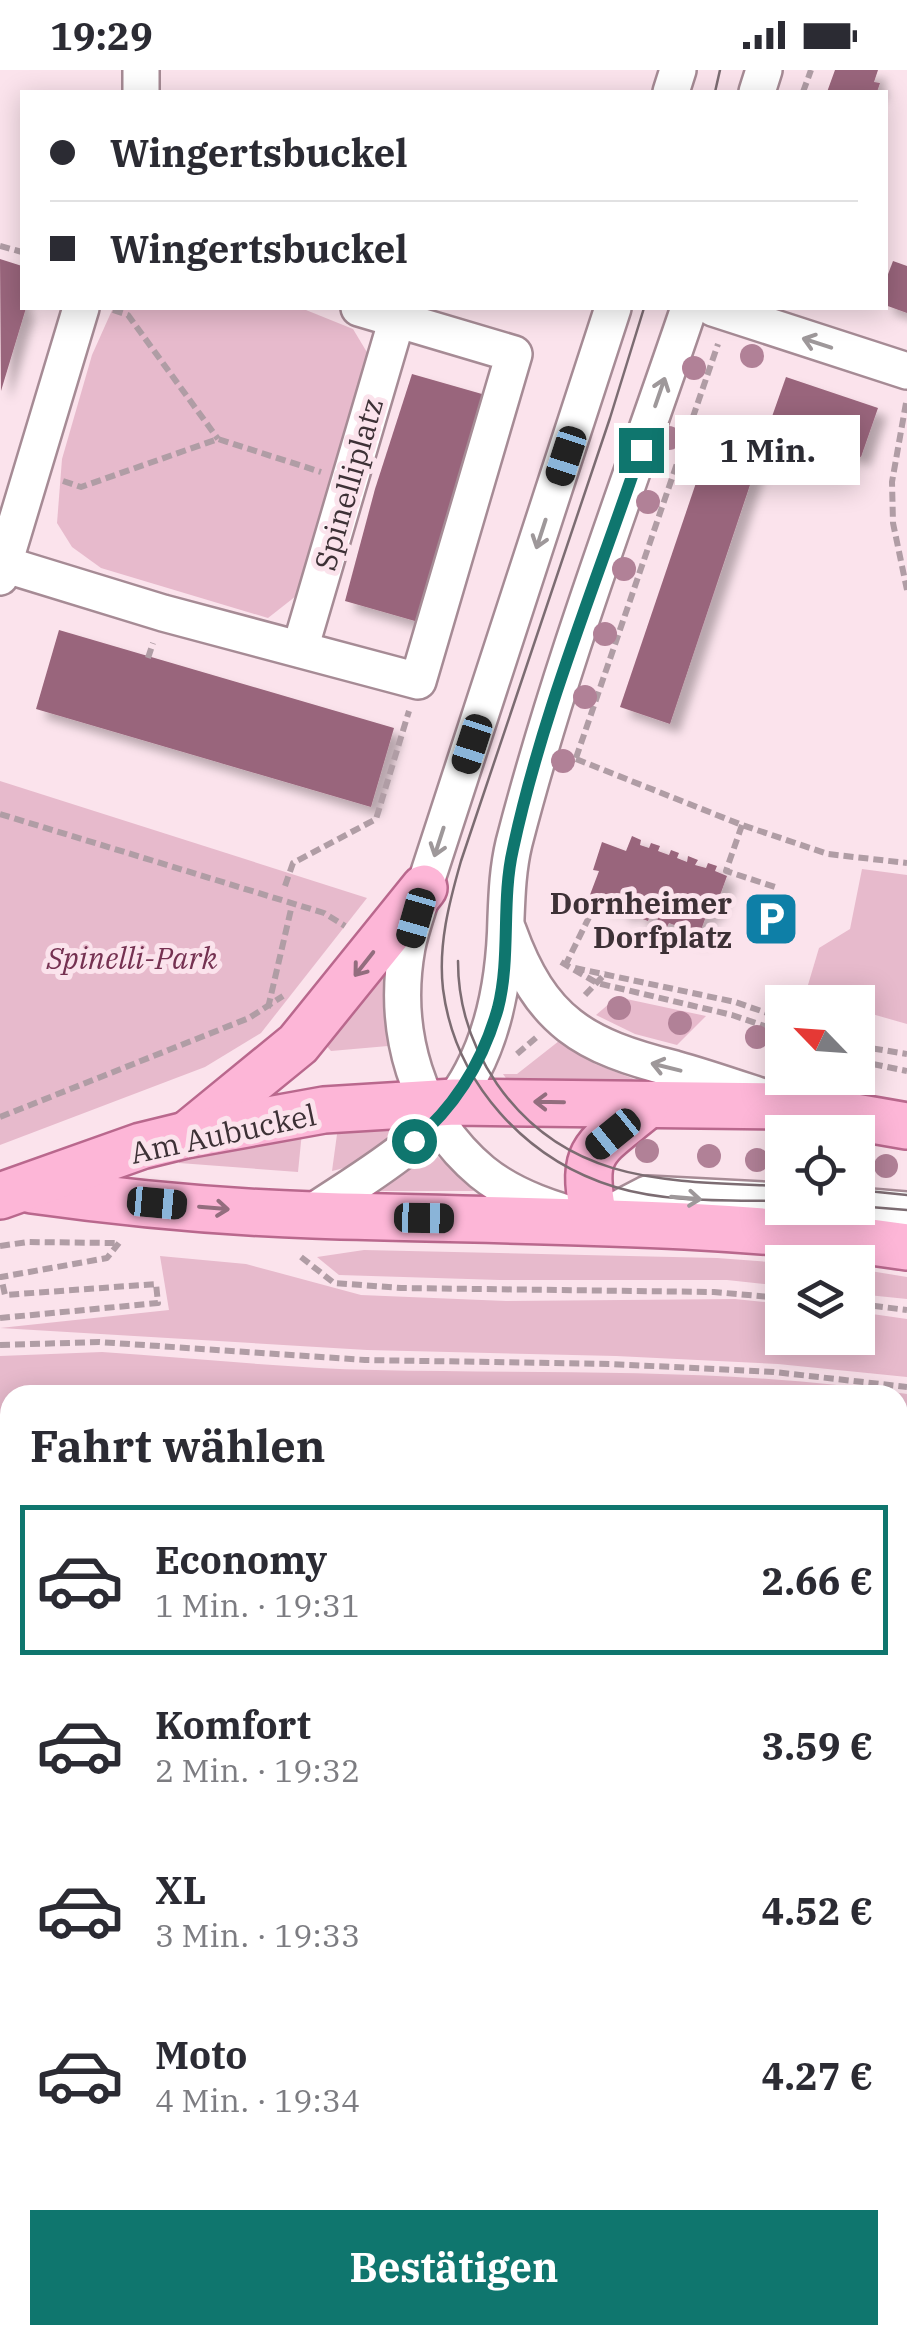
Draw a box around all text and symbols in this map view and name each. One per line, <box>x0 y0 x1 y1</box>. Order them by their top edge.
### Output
text: 19:29 <box>50 11 153 60</box>
text: Wingertsbuckel <box>110 128 408 177</box>
text: Wingertsbuckel <box>110 224 408 273</box>
one-way arrow <box>802 332 834 350</box>
one-way arrow <box>653 376 671 408</box>
street label: Spinelliplatz <box>305 393 391 575</box>
callout: 1 Min. <box>676 415 861 485</box>
car <box>542 423 590 489</box>
route end <box>619 428 664 473</box>
text: 1 Min. <box>719 429 816 471</box>
one-way arrow <box>530 517 548 549</box>
car <box>448 711 496 777</box>
one-way arrow <box>429 826 447 858</box>
place label: Dornheimer Dorfplatz <box>550 883 732 956</box>
car <box>393 885 439 951</box>
parking icon: Dornheimer Dorfplatz <box>741 889 801 949</box>
park label: Spinelli-Park <box>46 938 218 977</box>
one-way arrow <box>353 951 375 977</box>
north arrow <box>765 985 875 1095</box>
map controls <box>765 985 875 1355</box>
one-way arrow <box>651 1057 683 1075</box>
one-way arrow <box>534 1093 566 1112</box>
street label: Am Aubuckel <box>127 1094 319 1172</box>
car <box>580 1103 646 1165</box>
button: locate <box>765 1115 875 1225</box>
route start <box>392 1119 437 1164</box>
car <box>126 1185 188 1221</box>
one-way arrow <box>669 1188 701 1207</box>
one-way arrow <box>197 1198 229 1217</box>
car <box>394 1202 454 1234</box>
button: layers <box>765 1245 875 1355</box>
text: Fahrt wählen <box>30 1416 325 1474</box>
icon: car <box>35 1535 125 1625</box>
text: Economy <box>155 1535 327 1584</box>
text: 2.66 € <box>761 1556 873 1605</box>
text: 1 Min. · 19:31 <box>155 1584 360 1626</box>
icon: car <box>35 1700 125 1790</box>
text: Komfort <box>155 1700 311 1749</box>
text: 3.59 € <box>761 1721 873 1770</box>
text: 2 Min. · 19:32 <box>155 1749 360 1791</box>
icon: car <box>35 1865 125 1955</box>
text: XL <box>155 1865 206 1914</box>
text: 4.52 € <box>761 1886 873 1935</box>
text: 3 Min. · 19:33 <box>155 1914 360 1956</box>
icon: car <box>35 2030 125 2120</box>
text: Moto <box>155 2030 247 2079</box>
text: 4.27 € <box>761 2051 873 2100</box>
text: 4 Min. · 19:34 <box>155 2079 360 2121</box>
button: Bestätigen <box>30 2210 878 2325</box>

